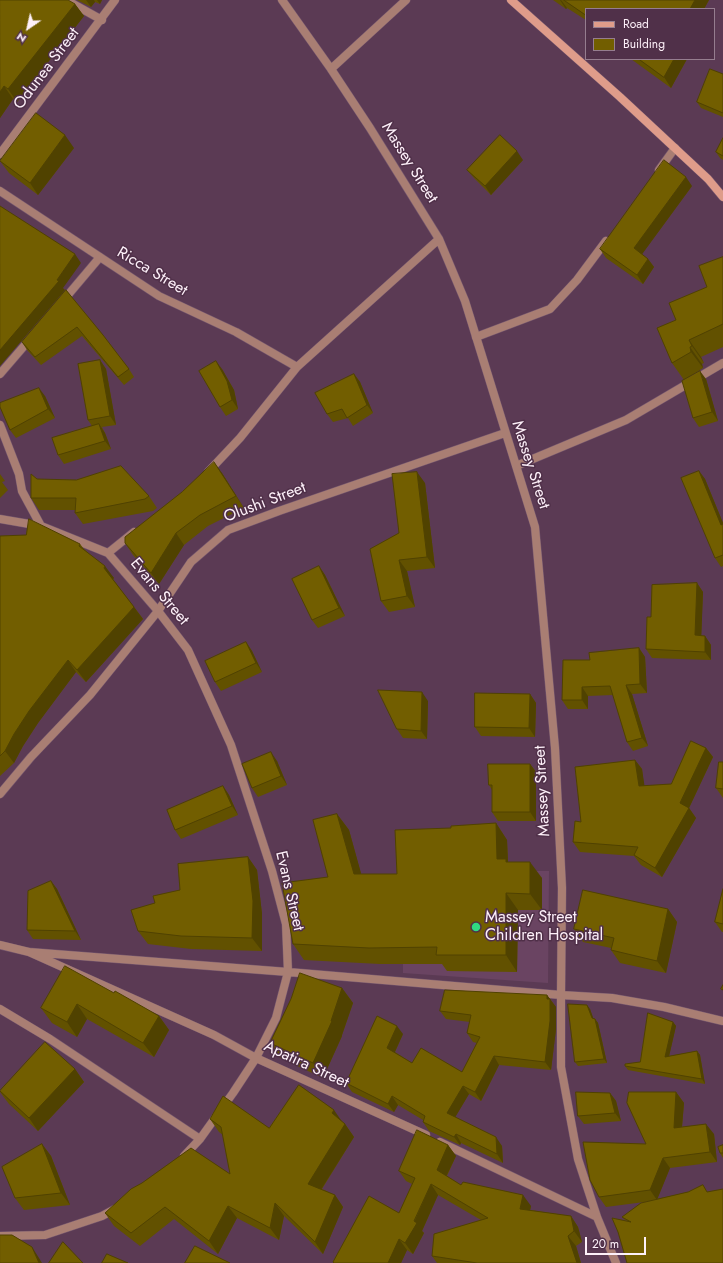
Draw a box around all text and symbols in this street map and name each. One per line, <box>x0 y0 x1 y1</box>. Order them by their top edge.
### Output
north arrow <box>8 8 48 48</box>
legend <box>585 8 715 60</box>
text: Road <box>623 15 649 33</box>
street label: Odunea Street <box>10 24 84 114</box>
text: N <box>13 29 29 47</box>
text: Building <box>623 35 665 53</box>
street label: Massey Street <box>377 119 441 207</box>
street label: Ricca Street <box>113 243 191 301</box>
street label: Massey Street <box>507 418 553 512</box>
street label: Olushi Street <box>221 479 309 527</box>
street label: Evans Street <box>125 555 193 629</box>
street label: Massey Street <box>531 745 555 837</box>
street label: Evans Street <box>270 849 308 933</box>
place label: Massey Street Children Hospital <box>485 908 603 946</box>
marker: Massey Street Children Hospital <box>470 921 482 933</box>
street label: Apatira Street <box>260 1037 352 1093</box>
scale bar <box>587 1229 648 1255</box>
text: 20 m <box>592 1235 619 1253</box>

